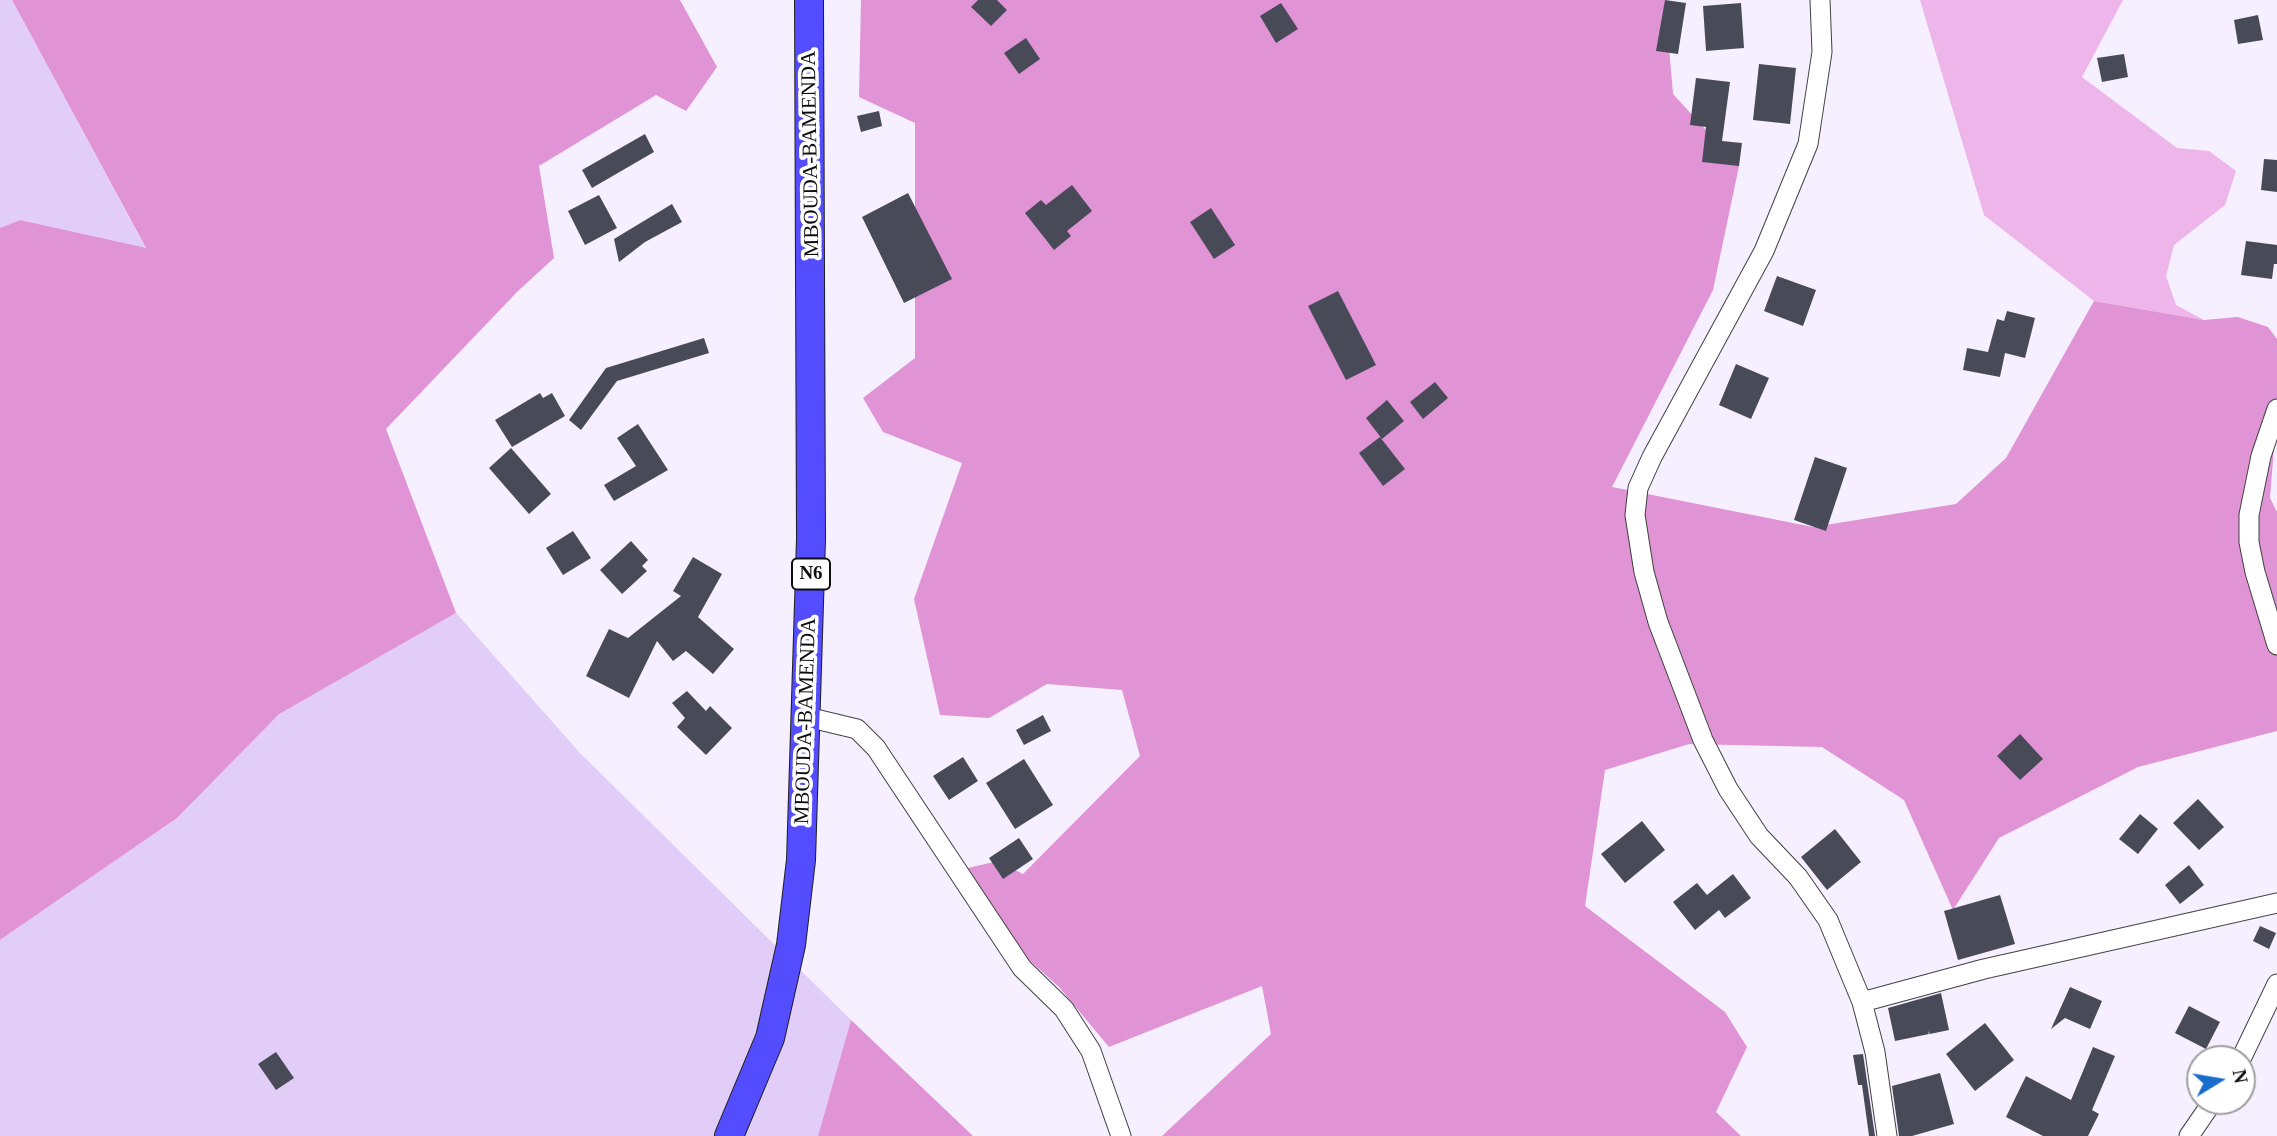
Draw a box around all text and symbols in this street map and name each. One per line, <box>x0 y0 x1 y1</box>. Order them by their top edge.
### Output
street label: MBOUDA-BAMENDA <box>797 51 825 257</box>
road number: N6 <box>792 558 830 590</box>
street label: MBOUDA-BAMENDA <box>790 617 822 825</box>
north arrow <box>2186 1045 2256 1115</box>
text: N <box>2229 1068 2252 1085</box>

